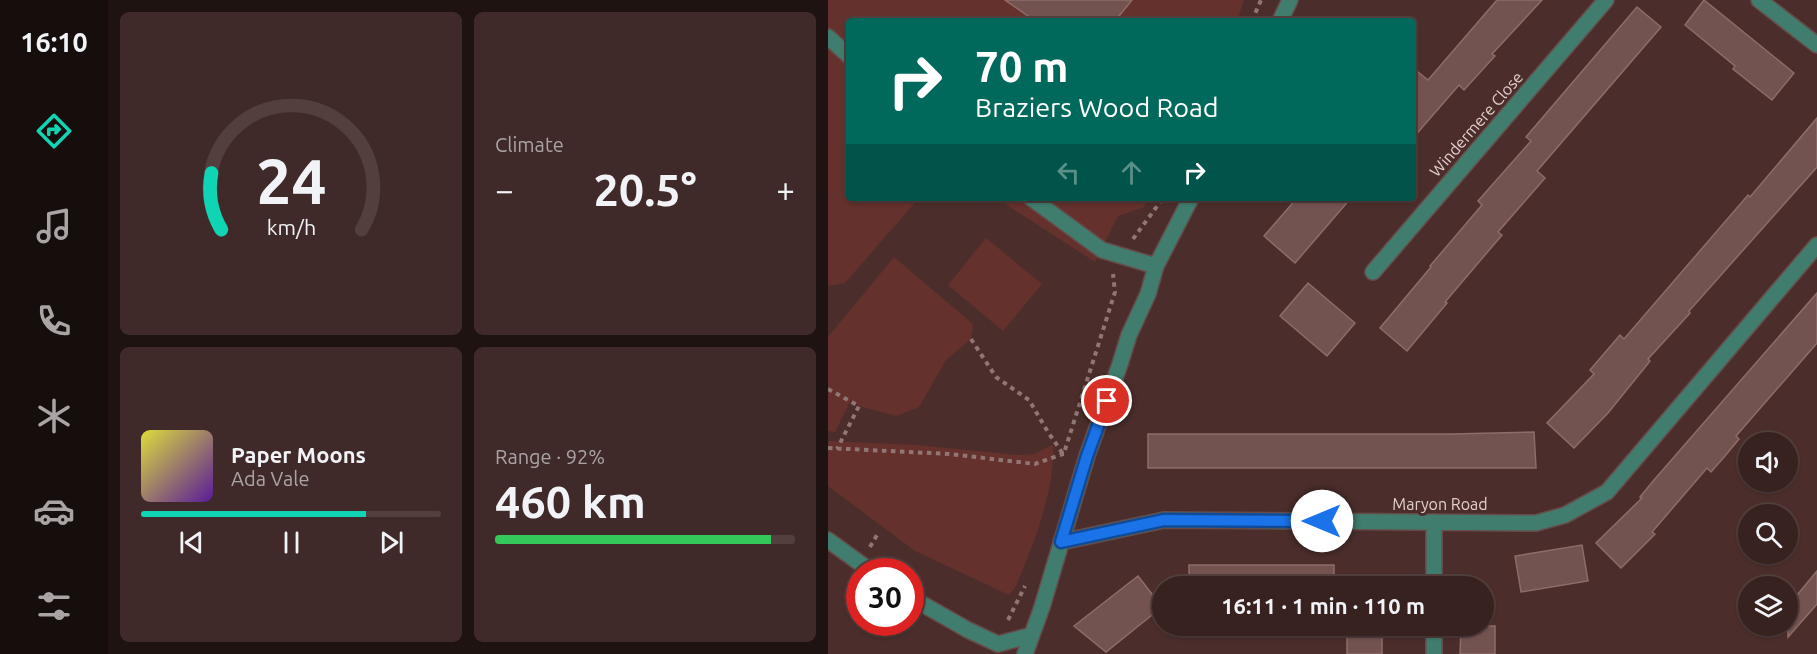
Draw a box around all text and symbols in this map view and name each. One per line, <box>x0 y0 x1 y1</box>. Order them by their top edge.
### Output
text: 16:10 <box>20 27 88 57</box>
icon: right <box>876 42 954 120</box>
text: 70 m <box>975 43 1069 90</box>
street label: Windermere Close <box>1426 68 1526 180</box>
text: Braziers Wood Road <box>975 92 1219 122</box>
icon: directions <box>33 110 75 152</box>
text: Climate <box>495 133 564 156</box>
text: 24 <box>256 146 326 216</box>
icon: left <box>1052 156 1085 189</box>
icon: ahead <box>1115 156 1148 189</box>
icon: right <box>1178 156 1211 189</box>
text: 20.5° <box>593 164 697 215</box>
text: − <box>495 171 514 208</box>
text: + <box>776 171 795 208</box>
icon: music <box>33 205 75 247</box>
text: km/h <box>266 216 316 240</box>
icon: phone <box>33 300 75 342</box>
pin <box>1081 375 1132 426</box>
icon: arrive <box>1090 384 1123 417</box>
icon: climate <box>33 395 75 437</box>
map controls <box>1738 432 1798 636</box>
button: sound <box>1738 432 1798 492</box>
text: Paper Moons <box>231 442 366 467</box>
text: Range · 92% <box>495 445 605 468</box>
text: Ada Vale <box>231 467 309 490</box>
text: 460 km <box>495 476 646 527</box>
position arrow <box>1290 489 1354 553</box>
icon: car <box>33 490 75 532</box>
street label: Maryon Road <box>1392 495 1488 513</box>
button: search <box>1738 504 1798 564</box>
icon: previous <box>175 526 208 559</box>
icon: pause <box>275 526 308 559</box>
icon: next <box>375 526 408 559</box>
speed limit sign: 30 <box>846 558 924 636</box>
button: layers <box>1738 576 1798 636</box>
icon: filters <box>33 585 75 627</box>
text: 16:11 · 1 min · 110 m <box>1221 593 1425 618</box>

